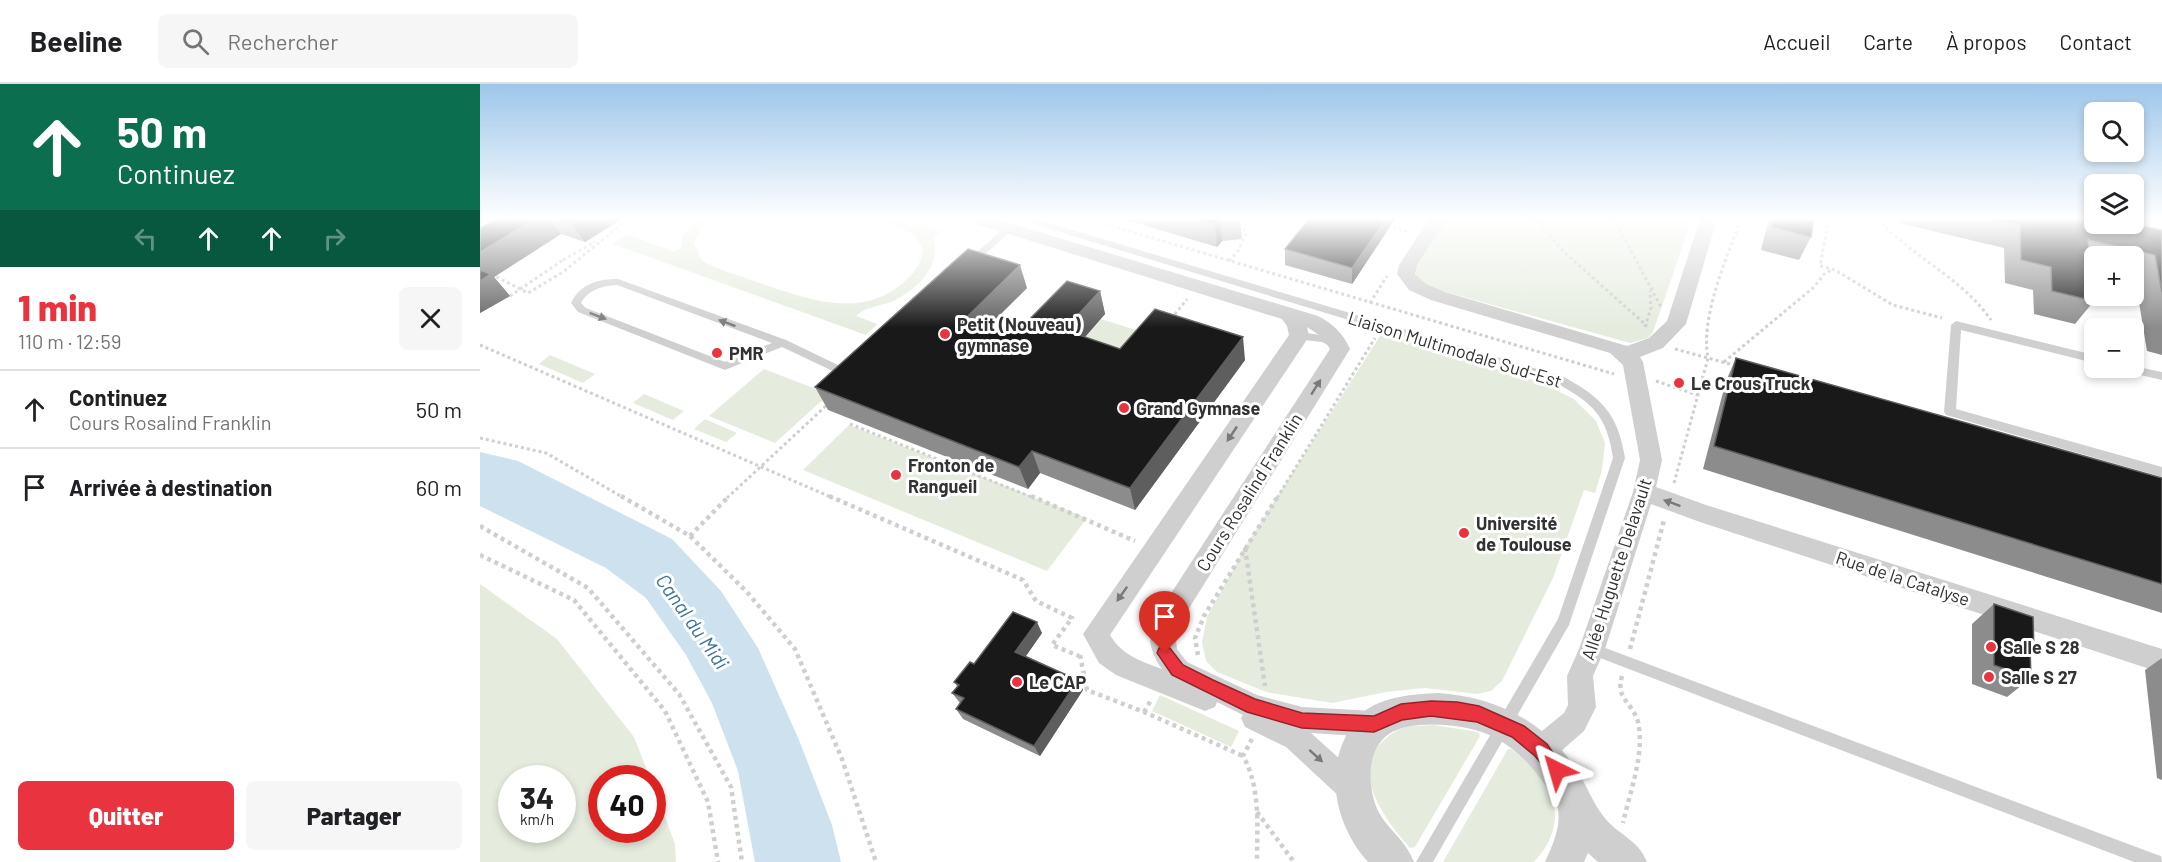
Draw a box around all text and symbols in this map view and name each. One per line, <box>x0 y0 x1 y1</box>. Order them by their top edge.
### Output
search box <box>158 14 578 68</box>
text: Beeline <box>30 24 122 58</box>
icon: search <box>179 25 212 58</box>
text: Rechercher <box>227 28 338 54</box>
text: Accueil <box>1763 29 1830 54</box>
text: Carte <box>1863 29 1913 54</box>
text: À propos <box>1946 29 2027 54</box>
text: Contact <box>2060 29 2132 54</box>
map controls <box>2084 102 2144 378</box>
button: search <box>2084 102 2144 162</box>
text: 50 m <box>117 106 207 156</box>
icon: ahead <box>18 108 96 186</box>
text: Continuez <box>117 157 235 189</box>
button: layers <box>2084 174 2144 234</box>
icon: left <box>129 222 162 255</box>
icon: ahead <box>192 222 225 255</box>
icon: ahead <box>255 222 288 255</box>
icon: right <box>318 222 351 255</box>
button: + <box>2084 246 2144 306</box>
text: 1 min <box>18 285 97 328</box>
button: close <box>399 287 462 350</box>
street label: Liaison Multimodale Sud-Est <box>1346 306 1564 392</box>
one-way arrow <box>590 311 608 321</box>
place label: Petit (Nouveau) gymnase <box>957 313 1082 356</box>
one-way arrow <box>718 317 736 327</box>
button: − <box>2084 318 2144 378</box>
marker: Petit (Nouveau) gymnase <box>938 327 952 341</box>
text: 110 m · 12:59 <box>18 329 121 353</box>
place label: PMR <box>729 342 764 364</box>
marker: PMR <box>710 346 724 360</box>
place label: Le Crous Truck <box>1691 372 1811 394</box>
marker: Le Crous Truck <box>1672 376 1686 390</box>
one-way arrow <box>1310 379 1321 395</box>
text: Continuez <box>69 384 167 410</box>
icon: ahead <box>18 393 51 426</box>
text: 50 m <box>416 396 462 422</box>
place label: Grand Gymnase <box>1136 397 1260 419</box>
marker: Grand Gymnase <box>1117 401 1131 415</box>
street label: Cours Rosalind Franklin <box>1191 409 1307 575</box>
text: Cours Rosalind Franklin <box>69 410 272 434</box>
one-way arrow <box>1226 425 1238 441</box>
place label: Fronton de Rangueil <box>908 454 994 497</box>
marker: Fronton de Rangueil <box>889 468 903 482</box>
icon: arrive <box>18 471 51 504</box>
text: Arrivée à destination <box>69 474 272 500</box>
text: 60 m <box>416 474 462 500</box>
street label: Allée Huguette Delavault <box>1576 475 1656 663</box>
one-way arrow <box>1663 497 1681 507</box>
place label: Université de Toulouse <box>1476 512 1572 555</box>
marker: Université de Toulouse <box>1457 526 1471 540</box>
street label: Rue de la Catalyse <box>1833 546 1973 610</box>
water label: Canal du Midi <box>651 569 735 673</box>
one-way arrow <box>1116 586 1128 602</box>
pin <box>1139 591 1190 653</box>
icon: arrive <box>1148 600 1181 633</box>
place label: Salle S 28 <box>2003 636 2080 658</box>
marker: Salle S 28 <box>1984 640 1998 654</box>
place label: Salle S 27 <box>2001 666 2077 688</box>
marker: Salle S 27 <box>1982 670 1996 684</box>
place label: Le CAP <box>1029 671 1086 693</box>
marker: Le CAP <box>1010 675 1024 689</box>
position arrow <box>1525 738 1589 802</box>
one-way arrow <box>1308 749 1323 762</box>
speed limit sign: 40 <box>588 765 666 843</box>
text: 34 <box>520 779 554 815</box>
button: Quitter <box>18 781 234 850</box>
button: Partager <box>246 781 462 850</box>
text: km/h <box>520 810 554 828</box>

